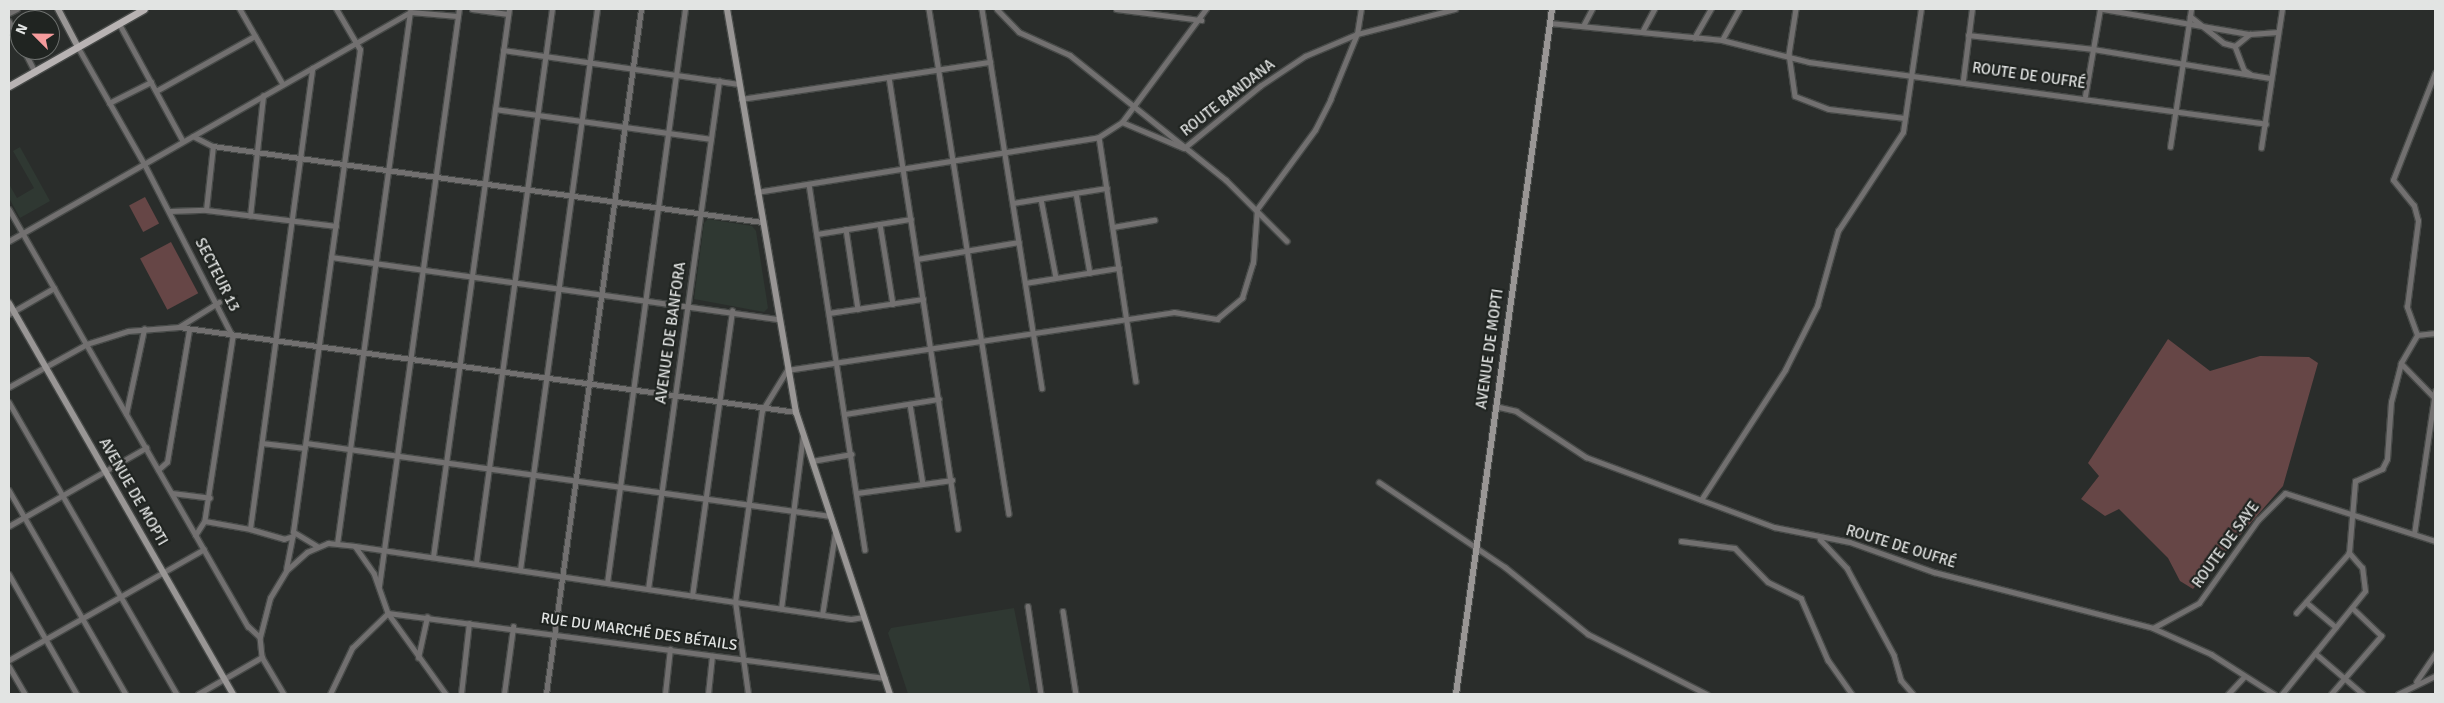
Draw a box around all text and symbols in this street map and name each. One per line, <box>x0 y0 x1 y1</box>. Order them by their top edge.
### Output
north arrow <box>10 10 60 60</box>
text: N <box>12 22 31 37</box>
street label: ROUTE BANDANA <box>1177 56 1279 140</box>
street label: ROUTE DE OUFRÉ <box>1971 59 2087 93</box>
street label: SECTEUR 13 <box>191 235 243 315</box>
street label: AVENUE DE BANFORA <box>652 261 690 405</box>
street label: AVENUE DE MOPTI <box>1473 288 1507 410</box>
street label: AVENUE DE MOPTI <box>95 435 171 549</box>
street label: ROUTE DE SAYE <box>2189 498 2263 592</box>
street label: ROUTE DE OUFRÉ <box>1844 522 1958 572</box>
street label: RUE DU MARCHÉ DES BÉTAILS <box>540 609 738 655</box>

